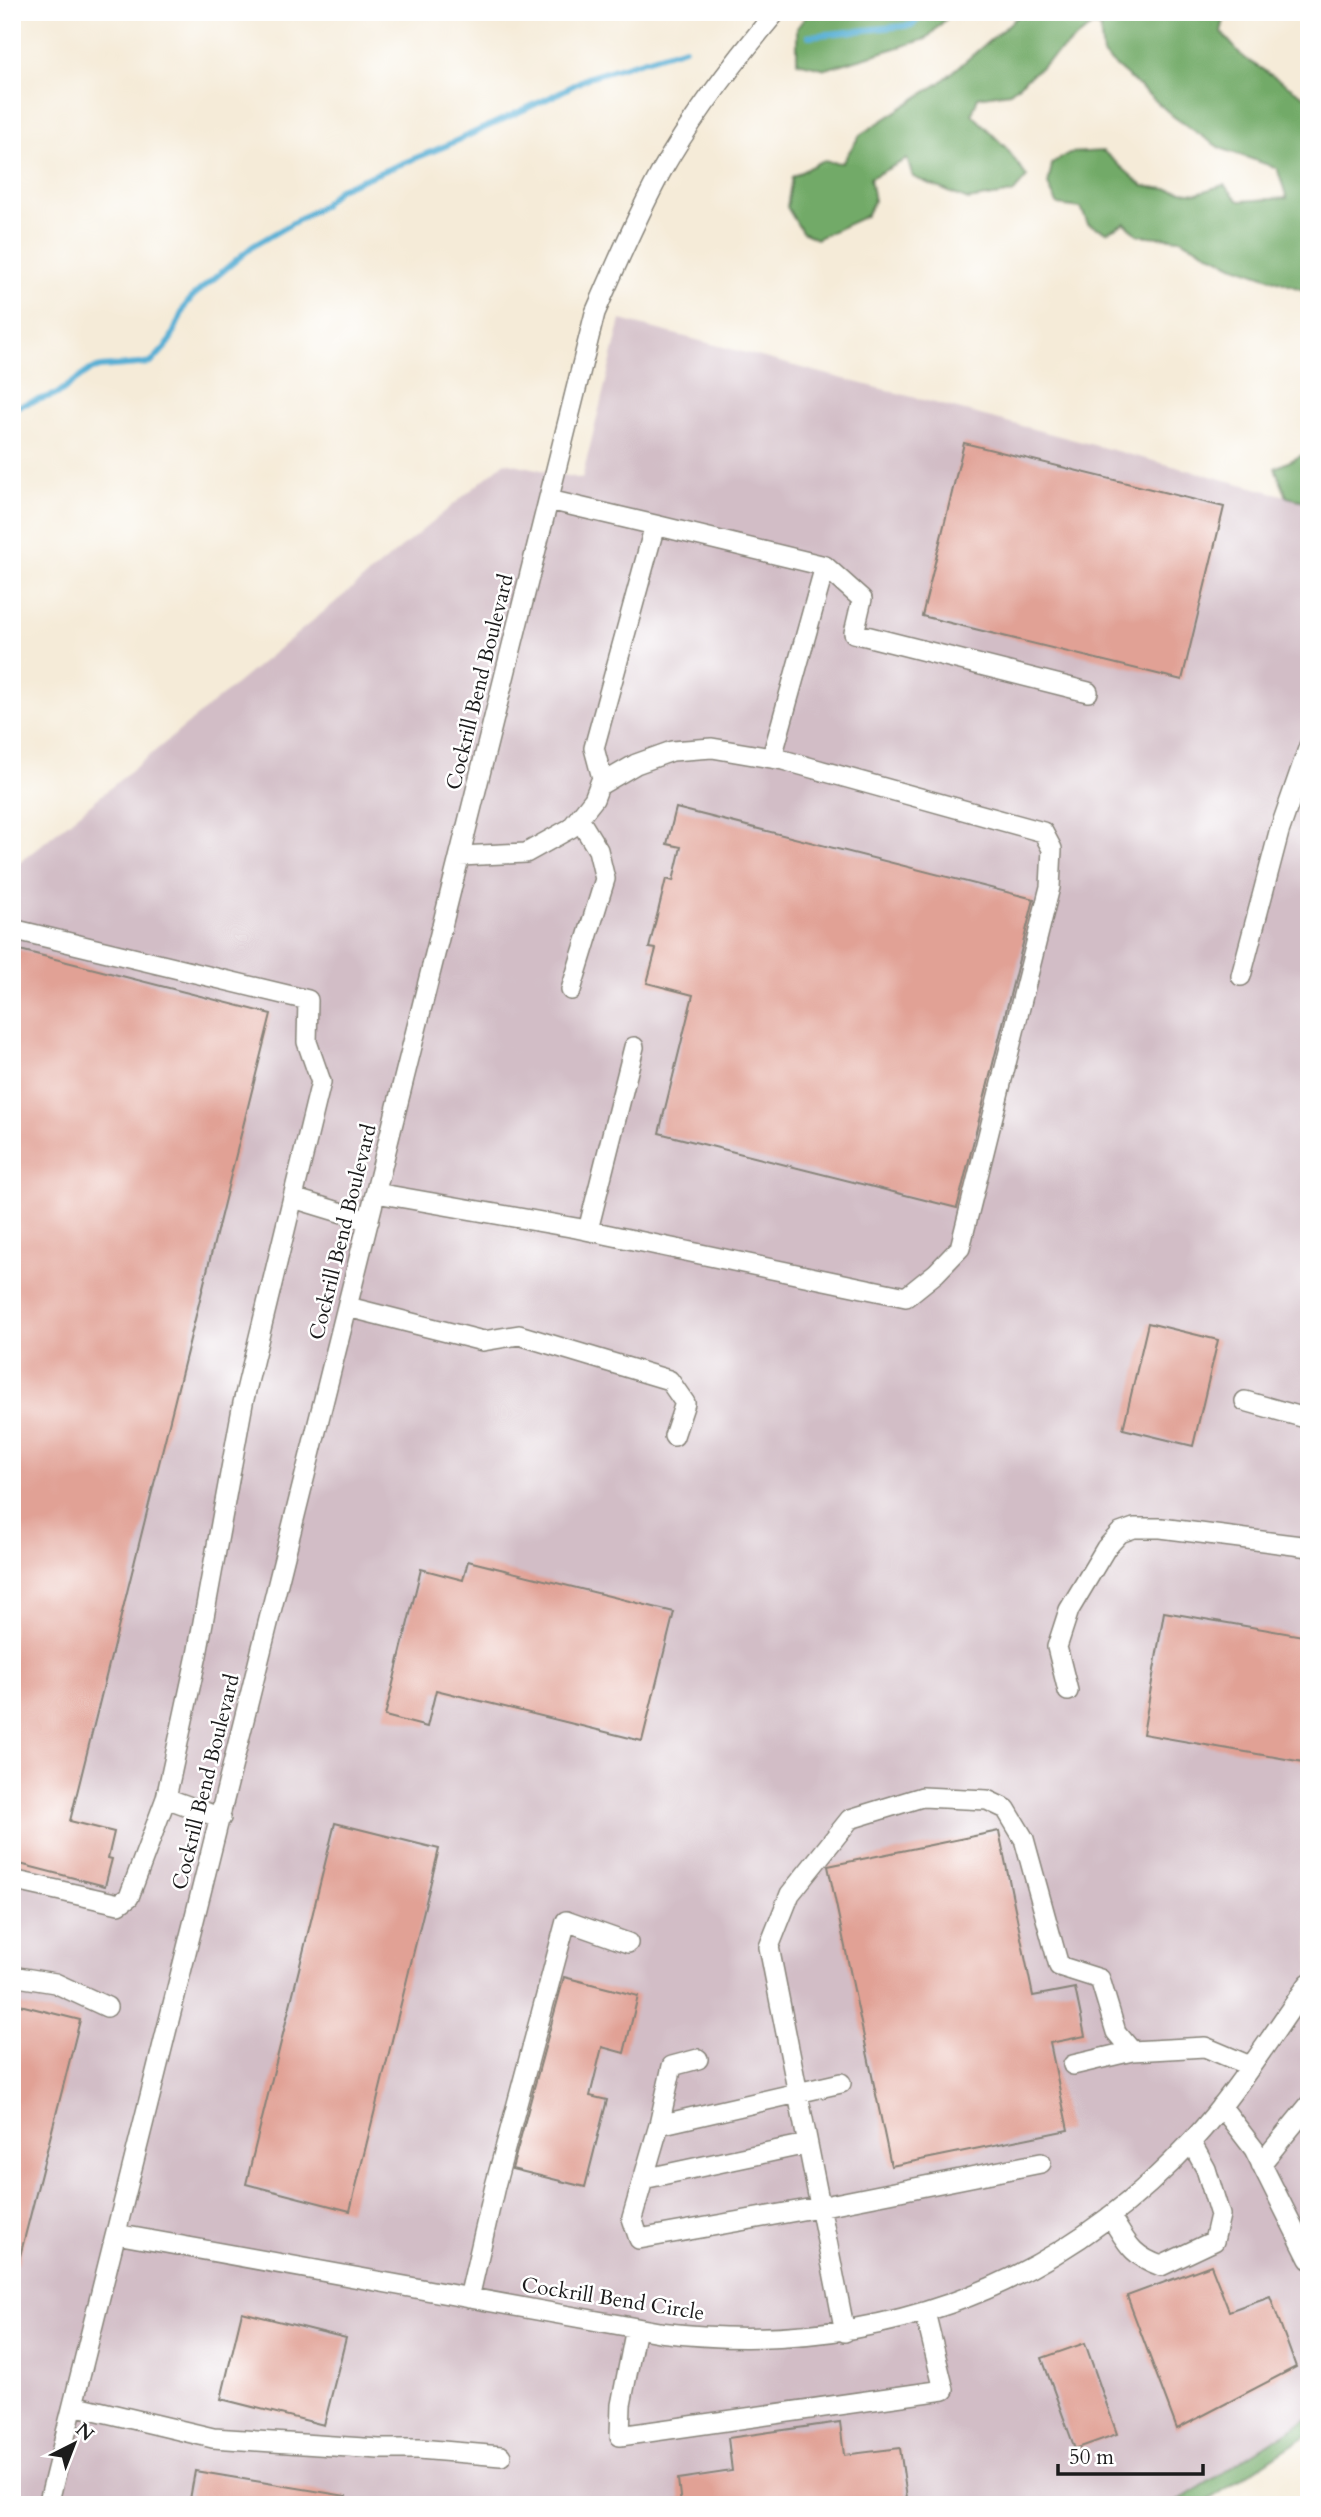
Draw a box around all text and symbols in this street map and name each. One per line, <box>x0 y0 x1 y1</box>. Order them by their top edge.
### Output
street label: Cockrill Bend Boulevard <box>439 571 521 793</box>
street label: Cockrill Bend Boulevard <box>302 1121 384 1343</box>
street label: Cockrill Bend Boulevard <box>165 1671 247 1893</box>
street label: Cockrill Bend Circle <box>519 2270 707 2328</box>
north arrow <box>38 2408 108 2478</box>
text: N <box>70 2417 100 2448</box>
scale bar <box>1058 2433 1204 2477</box>
text: 50 m <box>1069 2443 1114 2472</box>

